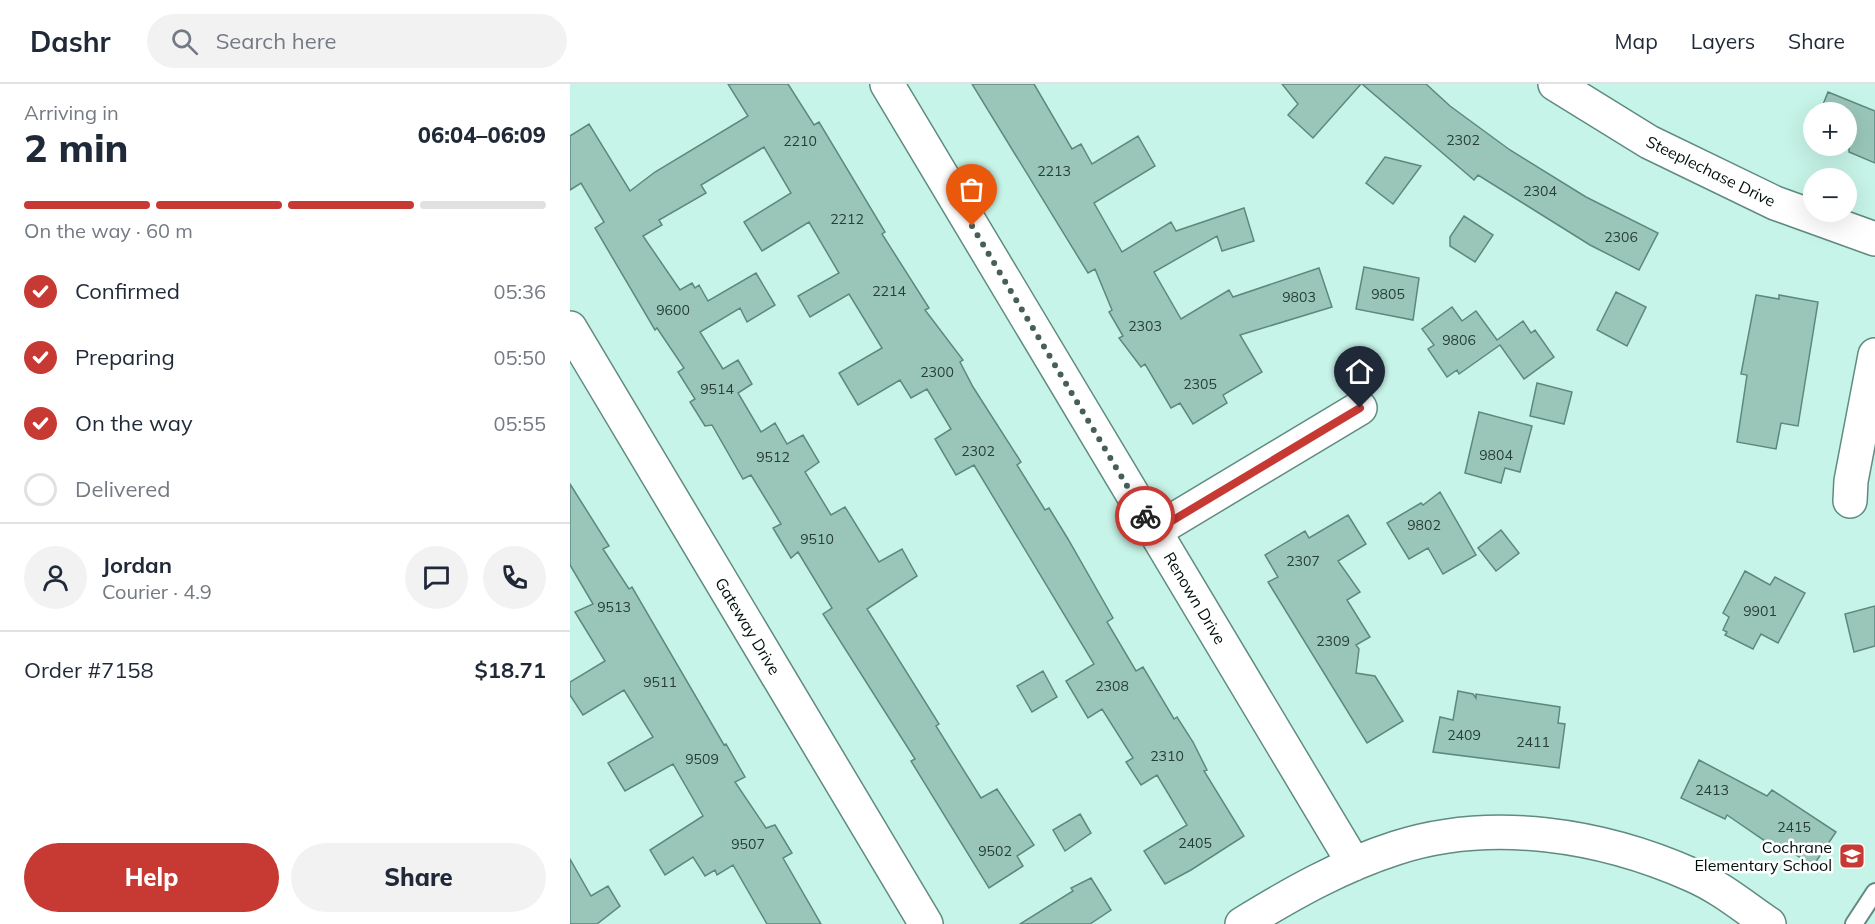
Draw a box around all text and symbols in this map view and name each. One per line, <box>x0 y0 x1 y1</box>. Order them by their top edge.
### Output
search box <box>147 14 567 68</box>
text: Dashr <box>30 24 111 59</box>
icon: search <box>168 25 201 58</box>
text: Search here <box>216 27 337 55</box>
text: Map <box>1615 28 1658 54</box>
text: Layers <box>1691 28 1755 54</box>
text: Share <box>1788 28 1845 54</box>
text: Arriving in <box>24 100 119 125</box>
map controls <box>1803 102 1857 222</box>
button: + <box>1803 102 1857 156</box>
text: 06:04–06:09 <box>418 121 546 149</box>
text: 2 min <box>24 123 129 172</box>
house number: 2302 <box>1446 131 1480 149</box>
street label: Steeplechase Drive <box>1643 131 1779 211</box>
house number: 2210 <box>783 132 817 150</box>
house number: 2213 <box>1037 162 1071 180</box>
pin <box>946 164 997 226</box>
button: − <box>1803 168 1857 222</box>
icon: bag <box>955 173 988 206</box>
house number: 2304 <box>1523 182 1557 200</box>
house number: 2212 <box>830 210 864 228</box>
text: On the way · 60 m <box>24 218 193 243</box>
house number: 2306 <box>1604 228 1638 246</box>
icon: check <box>24 275 57 308</box>
text: Confirmed <box>75 277 180 305</box>
text: 05:36 <box>493 279 546 304</box>
house number: 2214 <box>872 282 906 300</box>
house number: 9805 <box>1371 285 1405 303</box>
house number: 9803 <box>1282 288 1316 306</box>
house number: 9600 <box>656 301 690 319</box>
house number: 2303 <box>1128 317 1162 335</box>
house number: 9806 <box>1442 331 1476 349</box>
icon: check <box>24 341 57 374</box>
text: Preparing <box>75 343 175 371</box>
text: 05:50 <box>493 345 546 370</box>
pin <box>1334 346 1385 408</box>
icon: home <box>1343 355 1376 388</box>
house number: 2300 <box>920 363 954 381</box>
house number: 2305 <box>1183 375 1217 393</box>
house number: 9514 <box>700 380 734 398</box>
icon: check <box>24 407 57 440</box>
text: On the way <box>75 409 193 437</box>
text: 05:55 <box>493 411 546 436</box>
house number: 2302 <box>961 442 995 460</box>
house number: 9804 <box>1479 446 1513 464</box>
house number: 9512 <box>756 448 790 466</box>
text: Delivered <box>75 475 170 503</box>
courier <box>1115 486 1175 546</box>
icon: bike <box>1129 500 1162 533</box>
house number: 9802 <box>1407 516 1441 534</box>
house number: 9510 <box>800 530 834 548</box>
button: person <box>24 546 87 609</box>
button: chat <box>405 546 468 609</box>
button: phone <box>483 546 546 609</box>
street label: Renown Drive <box>1160 548 1230 648</box>
text: Jordan <box>102 551 172 579</box>
house number: 2307 <box>1286 552 1320 570</box>
street label: Gateway Drive <box>711 574 785 678</box>
text: Courier · 4.9 <box>102 579 212 604</box>
house number: 9513 <box>597 598 631 616</box>
house number: 9901 <box>1743 602 1777 620</box>
house number: 2309 <box>1316 632 1350 650</box>
text: Order #7158 <box>24 656 154 684</box>
text: $18.71 <box>475 656 546 684</box>
house number: 9511 <box>643 673 677 691</box>
house number: 2308 <box>1095 677 1129 695</box>
house number: 2409 <box>1447 726 1481 744</box>
house number: 2411 <box>1516 733 1550 751</box>
house number: 2310 <box>1150 747 1184 765</box>
house number: 9509 <box>685 750 719 768</box>
house number: 2413 <box>1695 781 1729 799</box>
house number: 2415 <box>1777 818 1811 836</box>
house number: 2405 <box>1178 834 1212 852</box>
house number: 9507 <box>731 835 765 853</box>
place label: Cochrane Elementary School <box>1694 837 1832 875</box>
school or university icon: Cochrane Elementary School <box>1837 841 1867 871</box>
house number: 9502 <box>978 842 1012 860</box>
button: Help <box>24 843 279 912</box>
button: Share <box>291 843 546 912</box>

